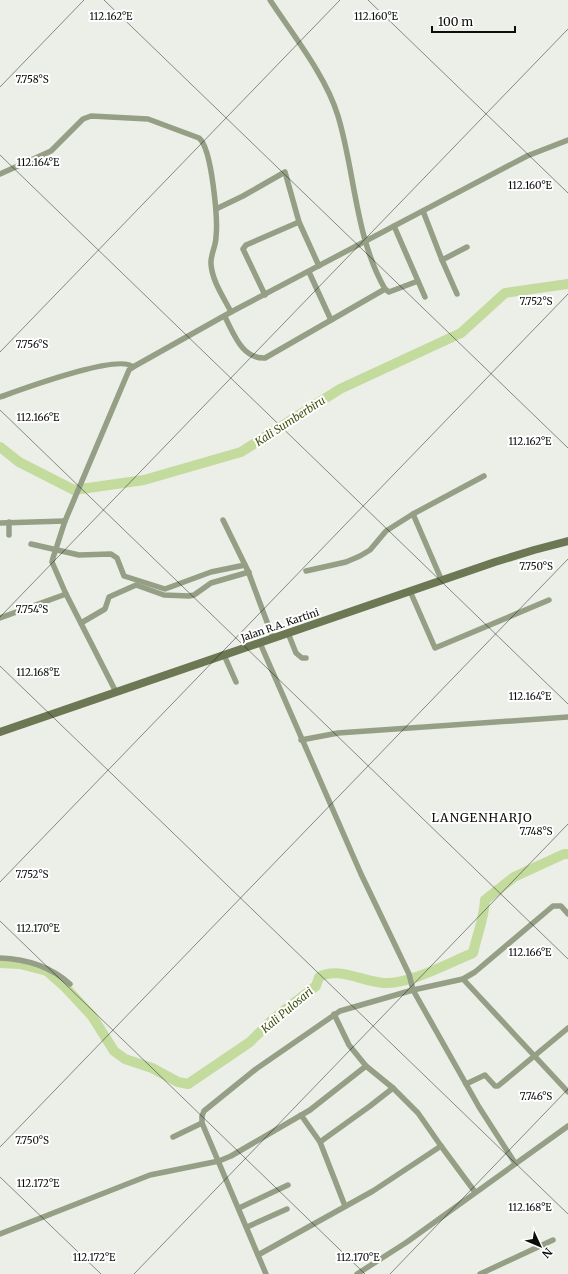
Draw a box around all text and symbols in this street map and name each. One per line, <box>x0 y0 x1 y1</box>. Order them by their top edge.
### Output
scale bar <box>432 8 515 34</box>
text: 112.162°E <box>90 10 133 23</box>
text: 112.160°E <box>354 10 399 23</box>
text: 100 m <box>438 14 473 29</box>
text: 7.758°S <box>15 73 49 86</box>
text: 112.164°E <box>17 156 60 169</box>
text: 112.160°E <box>508 179 553 192</box>
text: 7.752°S <box>520 295 552 308</box>
text: 7.756°S <box>16 338 48 351</box>
water label: Kali Sumberbiru <box>251 393 328 449</box>
text: 112.166°E <box>17 411 60 424</box>
text: 112.162°E <box>509 435 552 448</box>
text: 7.750°S <box>519 560 553 573</box>
text: 7.754°S <box>16 603 48 616</box>
street label: Jalan R.A. Kartini <box>238 606 321 645</box>
text: 112.168°E <box>16 666 60 679</box>
text: 112.164°E <box>509 690 552 703</box>
district label: LANGENHARJO <box>431 810 533 825</box>
text: 7.748°S <box>519 825 553 838</box>
text: 7.752°S <box>16 868 48 881</box>
text: 112.170°E <box>16 922 60 935</box>
text: 112.166°E <box>509 946 552 959</box>
water label: Kali Pulosari <box>257 984 316 1036</box>
text: 7.746°S <box>520 1090 552 1103</box>
text: 7.750°S <box>15 1134 49 1147</box>
text: 112.172°E <box>17 1177 60 1190</box>
text: 112.168°E <box>508 1201 552 1214</box>
north arrow <box>520 1226 560 1266</box>
text: N <box>539 1245 555 1261</box>
text: 112.172°E <box>73 1251 116 1264</box>
text: 112.170°E <box>336 1251 380 1264</box>

